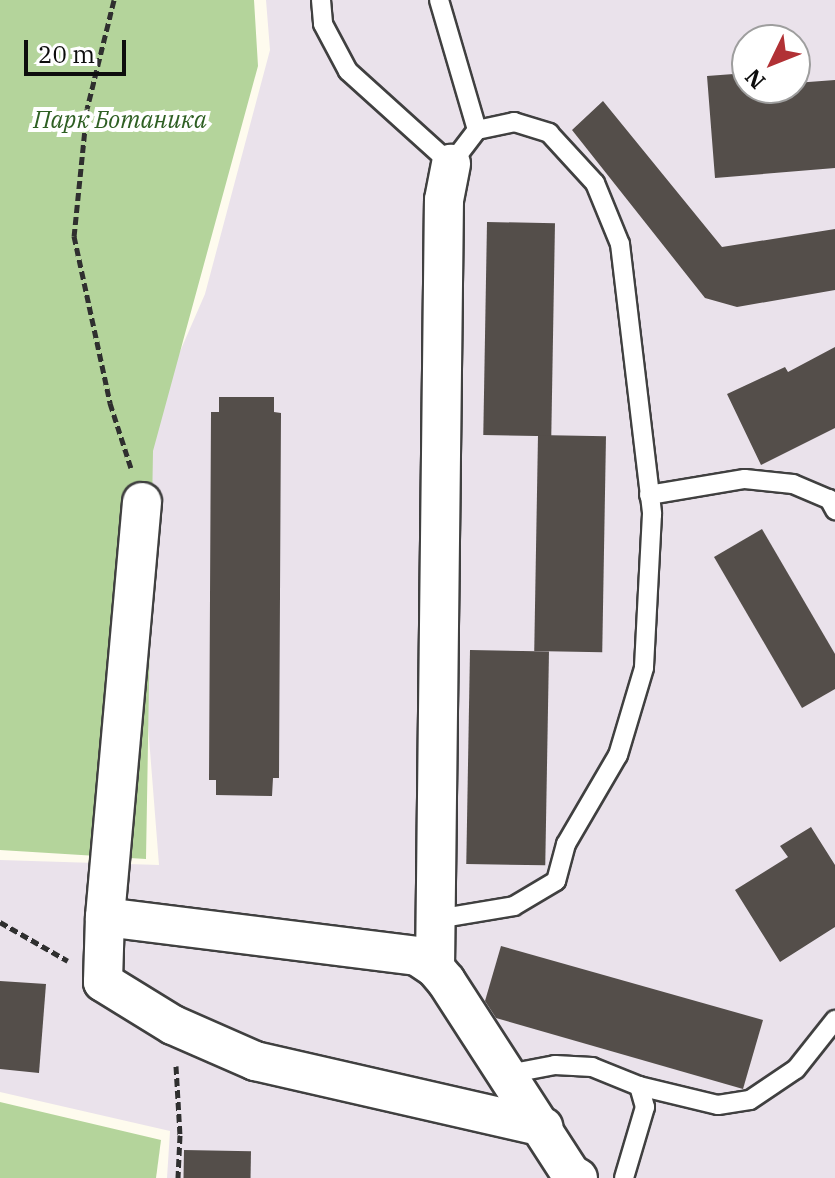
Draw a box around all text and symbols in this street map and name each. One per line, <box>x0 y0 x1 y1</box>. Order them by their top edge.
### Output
scale bar <box>28 24 130 74</box>
north arrow <box>731 24 811 104</box>
text: 20 m <box>38 38 95 70</box>
text: N <box>738 63 771 96</box>
park label: Парк Ботаника <box>33 106 207 134</box>

